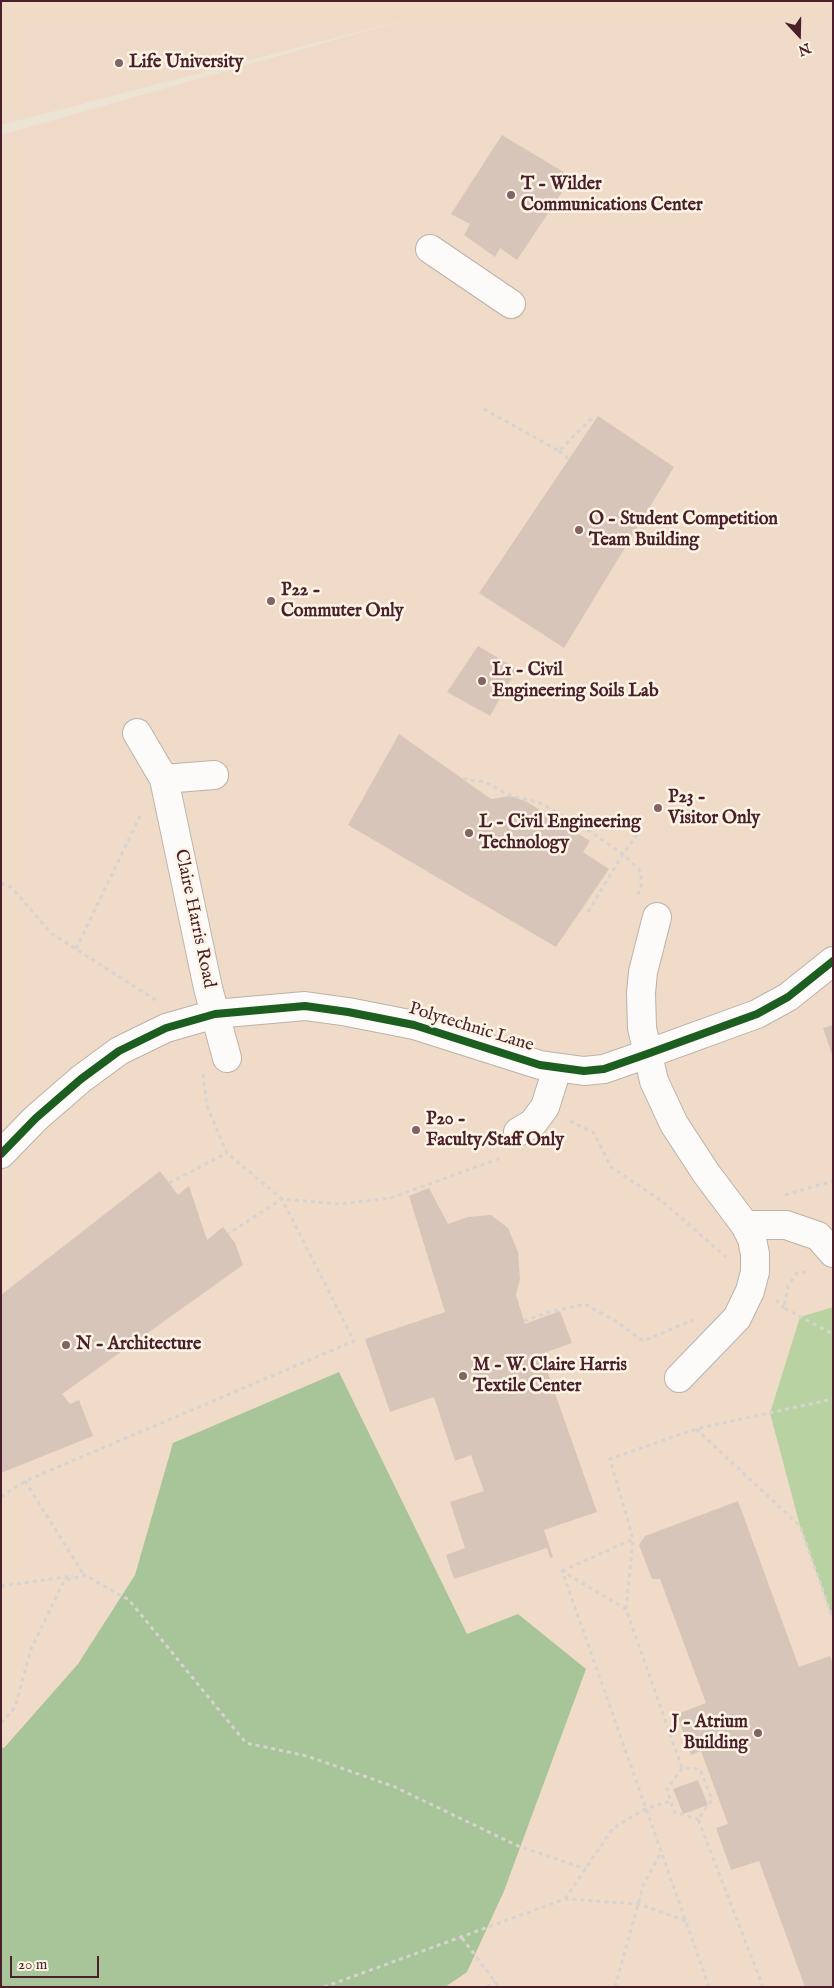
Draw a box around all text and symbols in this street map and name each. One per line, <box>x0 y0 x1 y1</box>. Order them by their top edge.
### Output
north arrow <box>774 10 824 60</box>
text: N <box>795 38 813 60</box>
place label: Life University <box>129 52 243 74</box>
marker: Life University <box>113 57 125 69</box>
place label: T - Wilder Communications Center <box>521 174 703 216</box>
marker: T - Wilder Communications Center <box>505 189 517 201</box>
place label: O - Student Competition Team Building <box>589 509 778 552</box>
marker: O - Student Competition Team Building <box>573 524 585 536</box>
place label: P22 - Commuter Only <box>281 580 404 622</box>
marker: P22 - Commuter Only <box>265 595 277 607</box>
place label: L1 - Civil Engineering Soils Lab <box>492 660 659 702</box>
marker: L1 - Civil Engineering Soils Lab <box>476 675 488 687</box>
place label: P23 - Visitor Only <box>668 787 760 830</box>
marker: P23 - Visitor Only <box>652 802 664 814</box>
place label: L - Civil Engineering Technology <box>479 812 641 854</box>
marker: L - Civil Engineering Technology <box>463 827 475 839</box>
street label: Claire Harris Road <box>169 848 219 990</box>
street label: Polytechnic Lane <box>406 999 536 1057</box>
place label: P20 - Faculty/Staff Only <box>426 1109 564 1152</box>
marker: P20 - Faculty/Staff Only <box>410 1124 422 1136</box>
place label: N - Architecture <box>76 1334 201 1356</box>
marker: N - Architecture <box>60 1339 72 1351</box>
place label: M - W. Claire Harris Textile Center <box>473 1355 627 1398</box>
marker: M - W. Claire Harris Textile Center <box>457 1370 469 1382</box>
place label: J - Atrium Building <box>672 1712 748 1755</box>
marker: J - Atrium Building <box>752 1727 764 1739</box>
scale bar <box>12 1946 101 1978</box>
text: 20 m <box>18 1955 47 1974</box>

